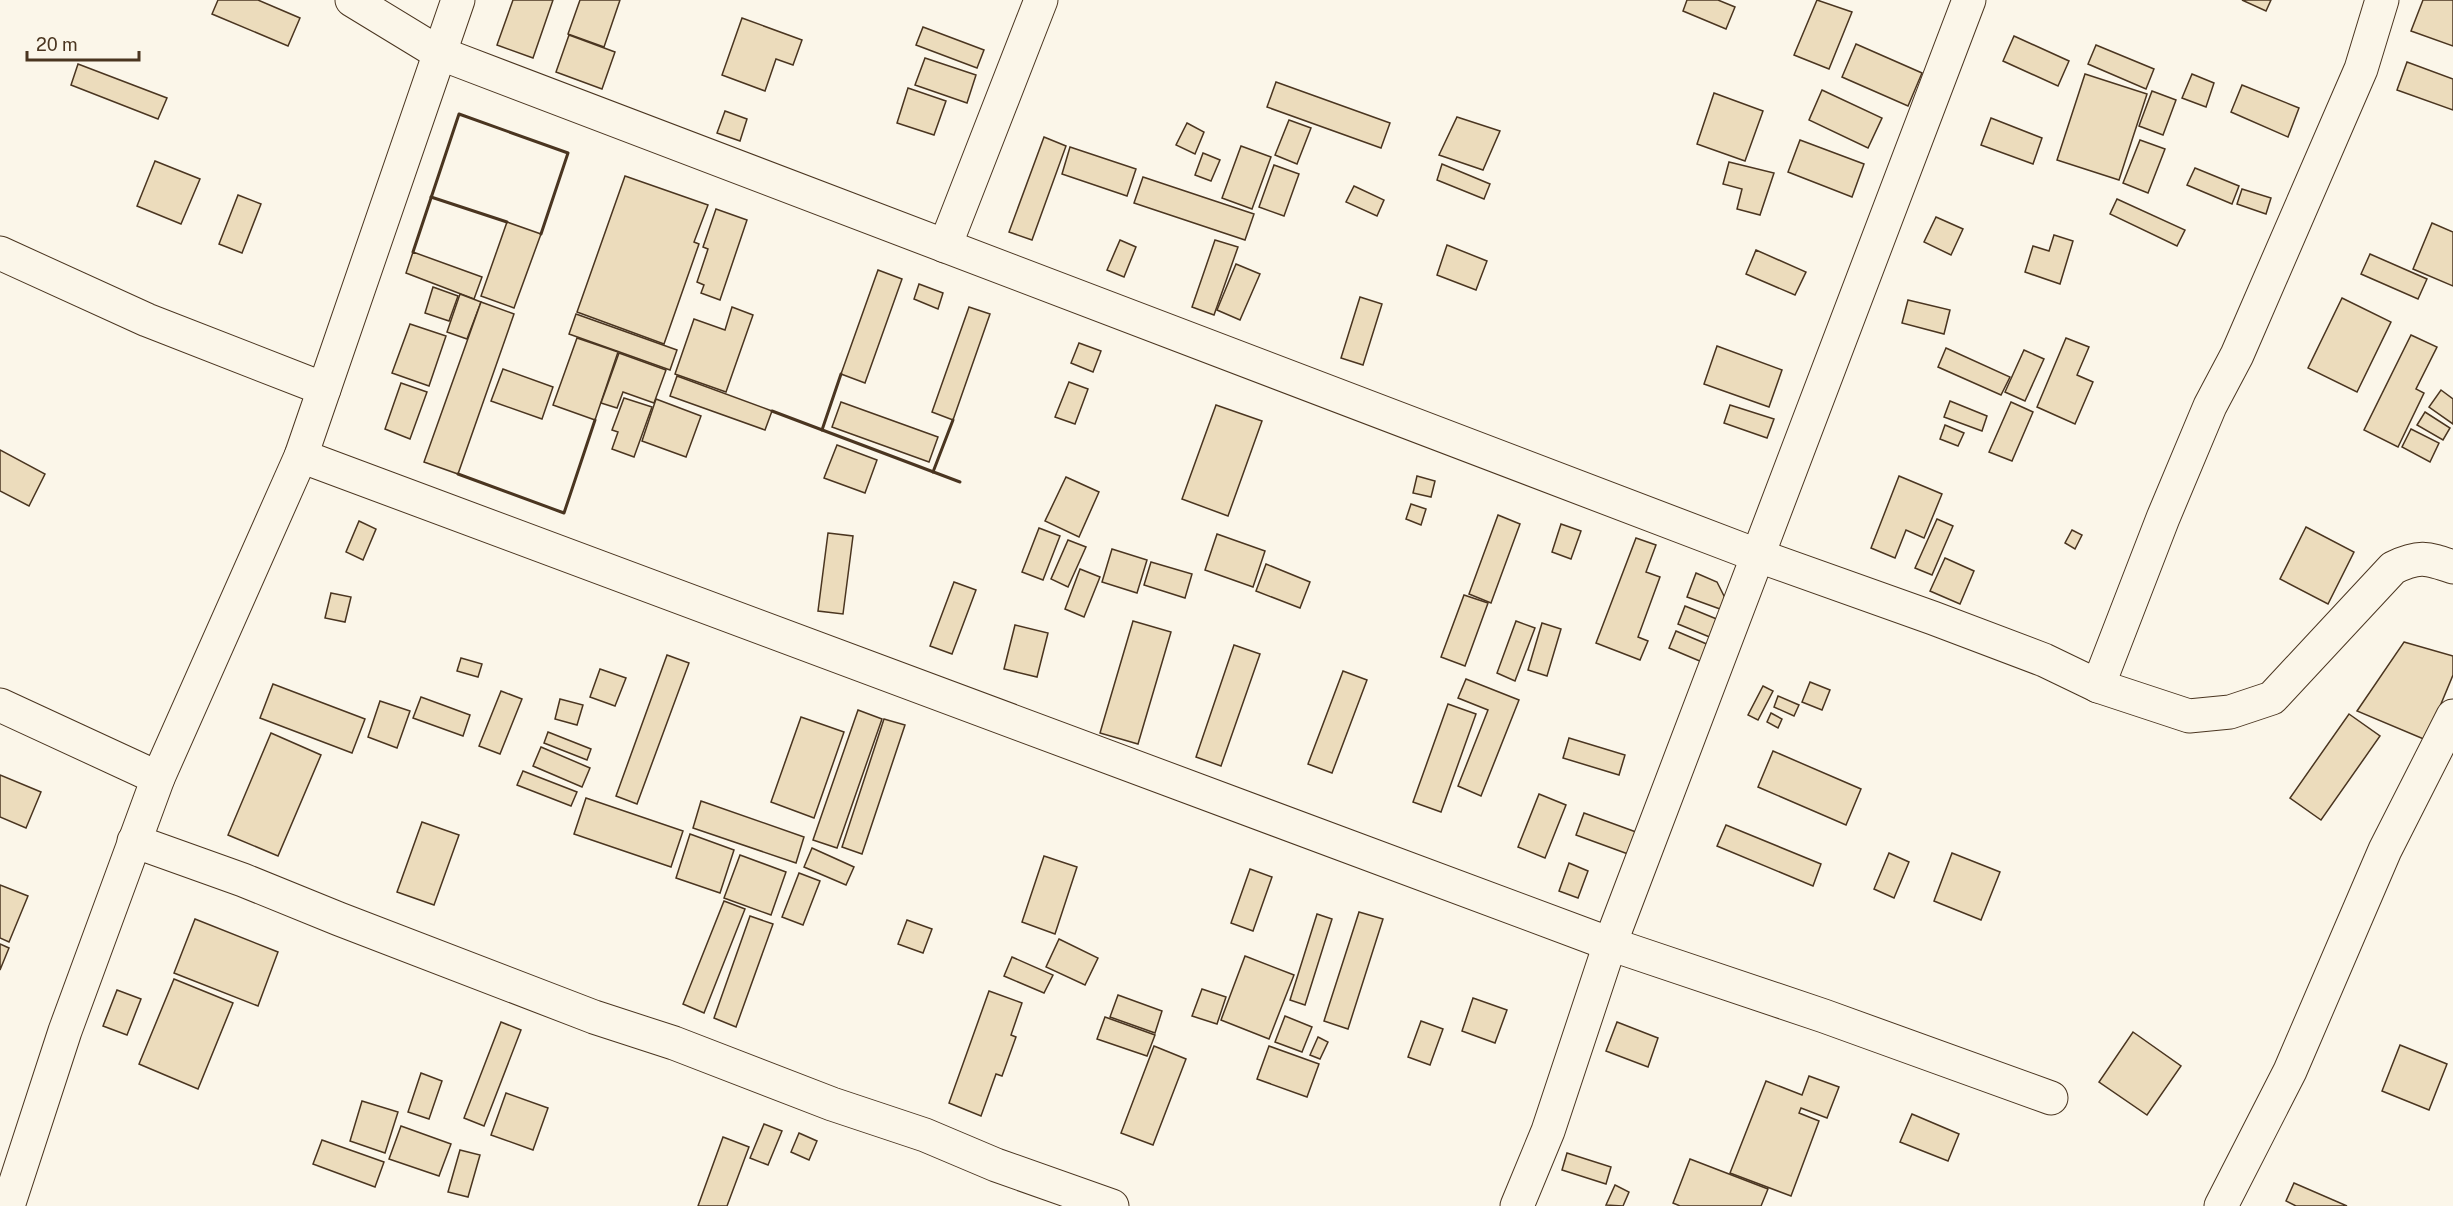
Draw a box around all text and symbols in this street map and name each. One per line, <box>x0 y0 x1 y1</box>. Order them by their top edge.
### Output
scale bar <box>27 24 140 62</box>
text: 20 m <box>36 34 78 55</box>

